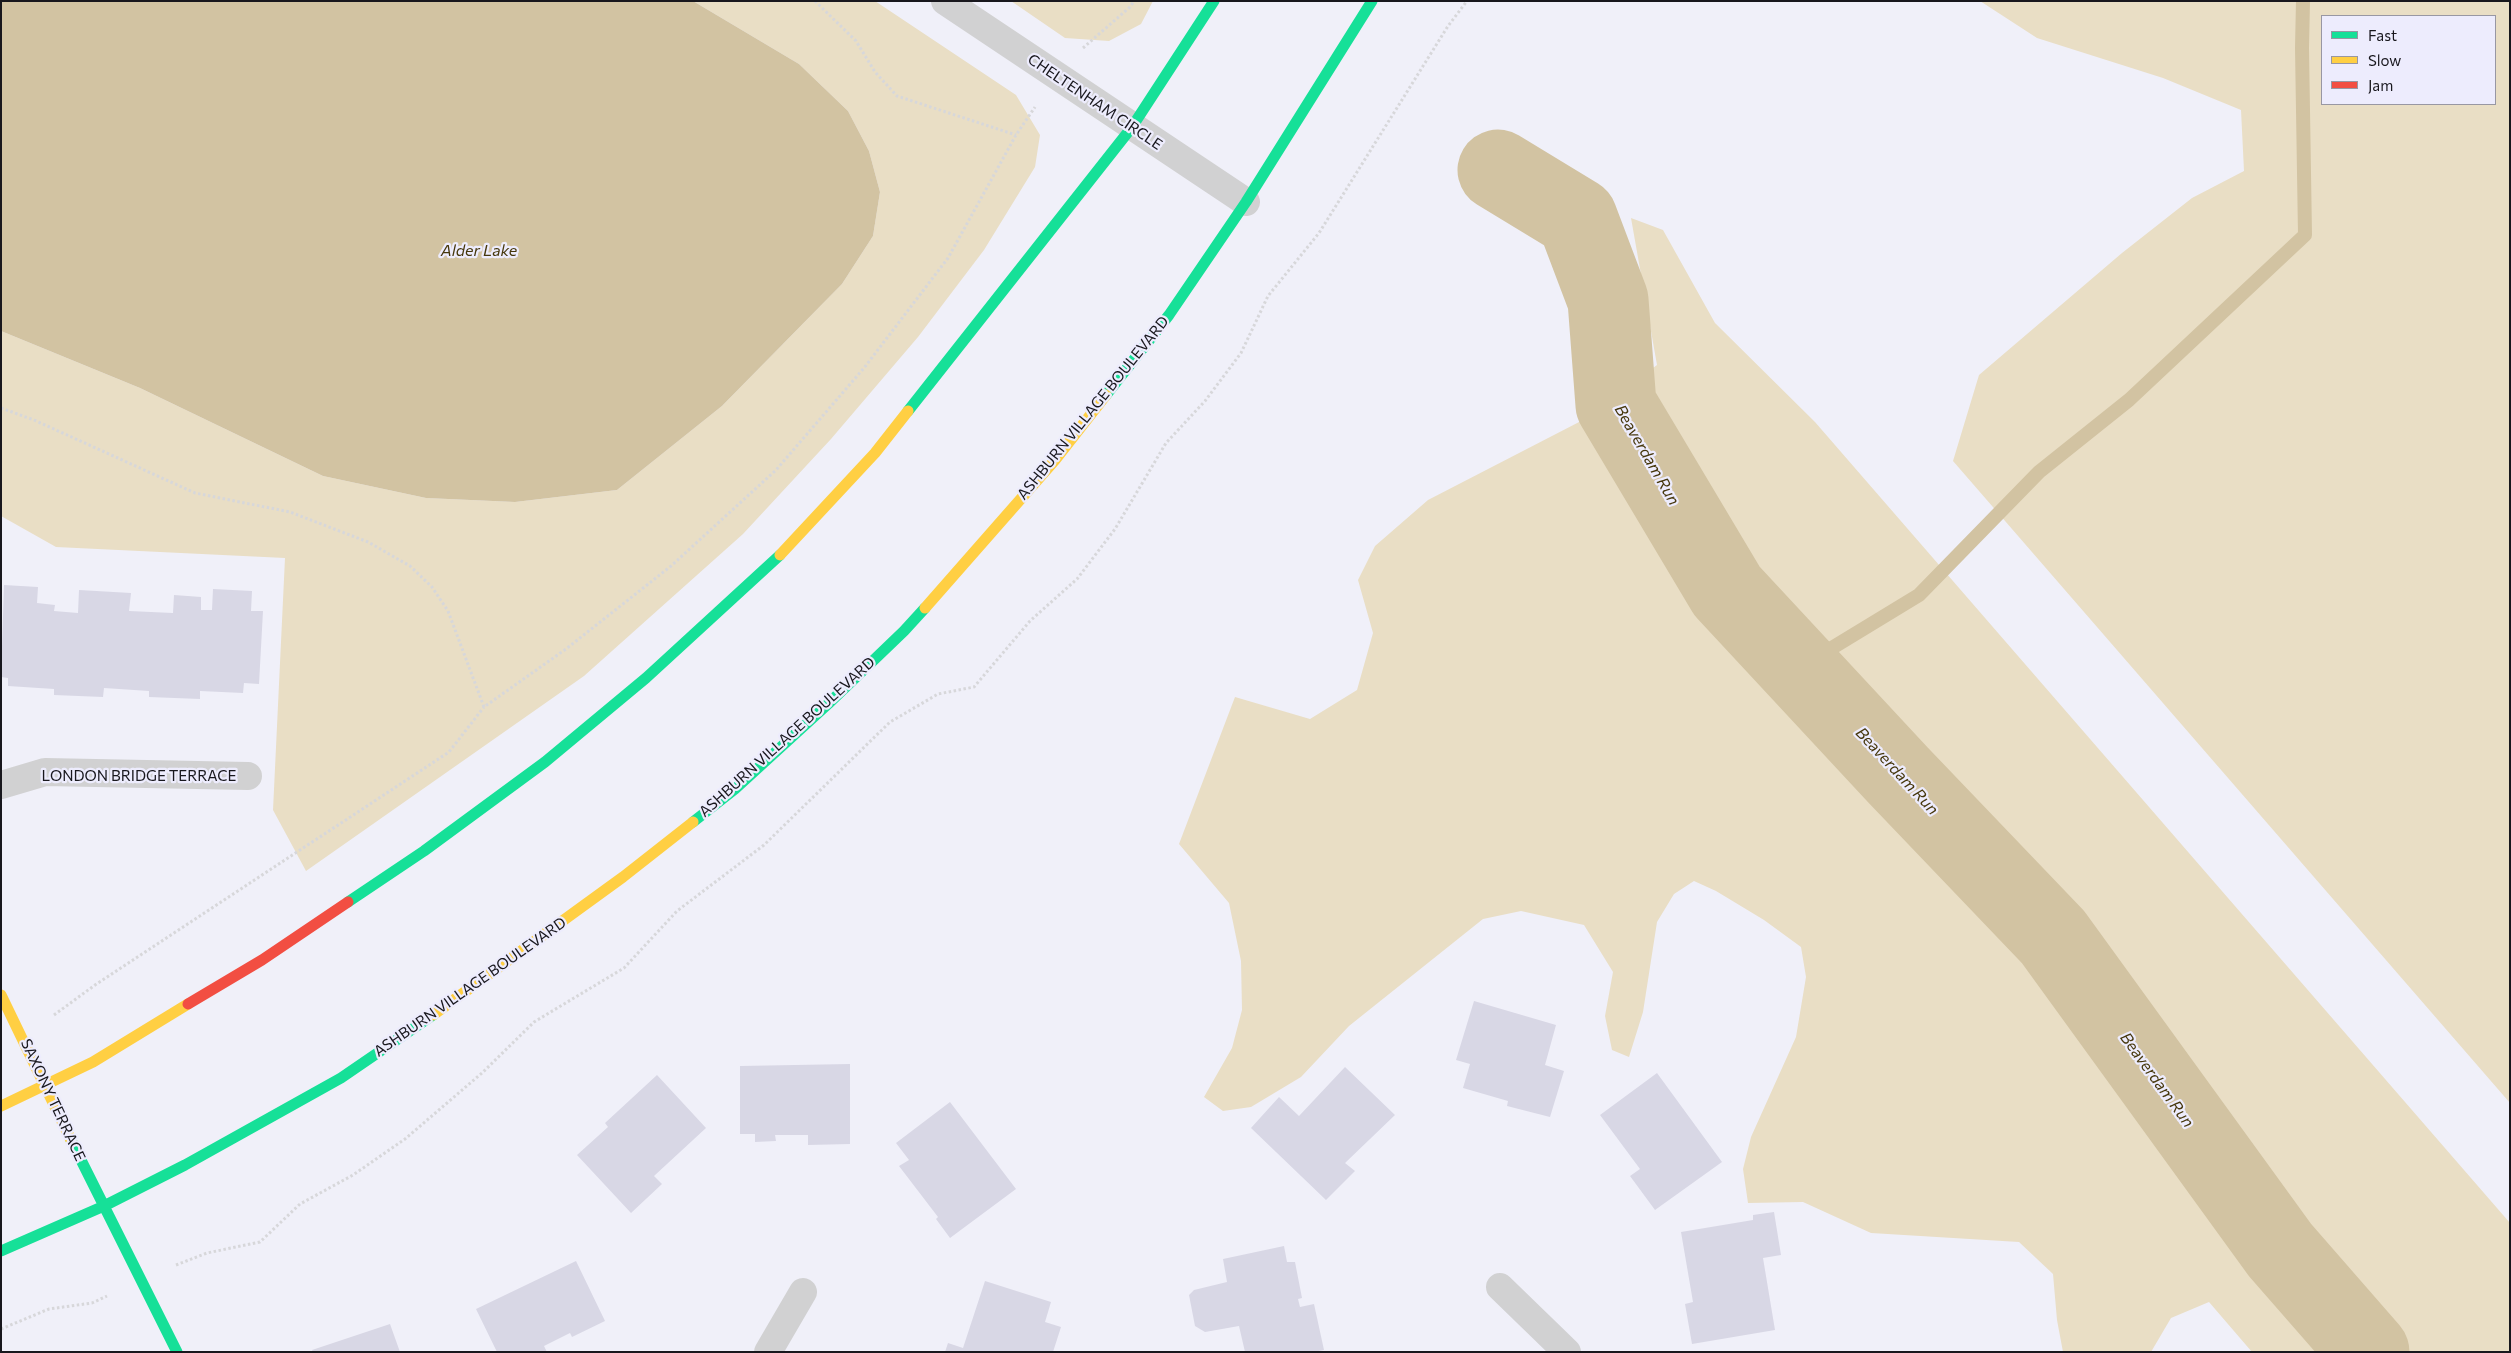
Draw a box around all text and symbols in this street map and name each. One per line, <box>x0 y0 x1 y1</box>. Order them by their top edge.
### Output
legend <box>2321 15 2496 105</box>
text: Fast <box>2368 26 2397 44</box>
street label: CHELTENHAM CIRCLE <box>1024 50 1166 154</box>
text: Slow <box>2368 51 2401 69</box>
text: Jam <box>2368 76 2393 94</box>
water label: Alder Lake <box>441 241 517 261</box>
street label: ASHBURN VILLAGE BOULEVARD <box>1013 313 1173 503</box>
water label: Beaverdam Run <box>1610 401 1684 509</box>
street label: ASHBURN VILLAGE BOULEVARD <box>695 653 879 821</box>
water label: Beaverdam Run <box>1852 723 1942 819</box>
street label: LONDON BRIDGE TERRACE <box>42 767 236 785</box>
street label: ASHBURN VILLAGE BOULEVARD <box>370 913 570 1061</box>
water label: Beaverdam Run <box>2116 1029 2198 1131</box>
street label: SAXONY TERRACE <box>17 1036 89 1164</box>

